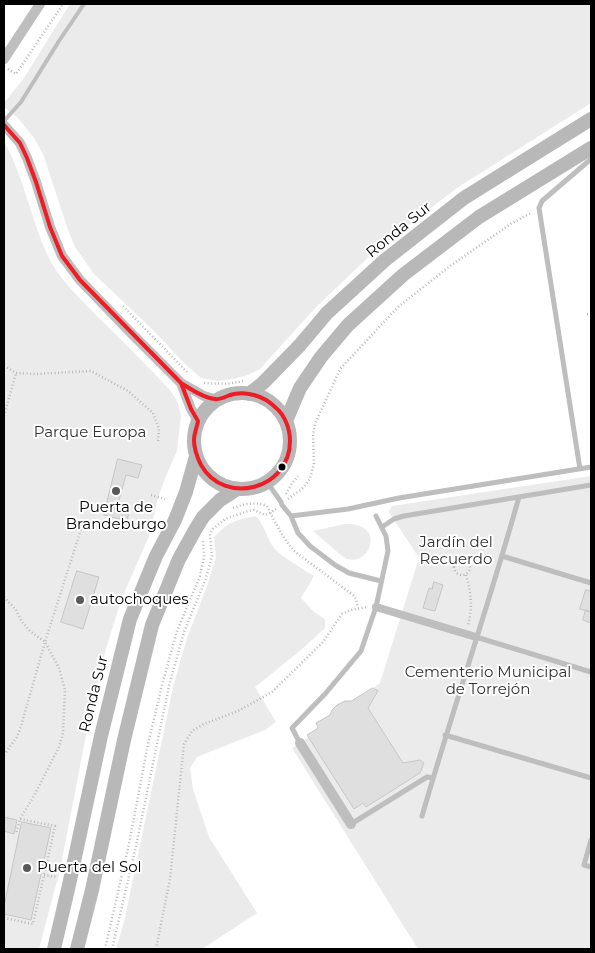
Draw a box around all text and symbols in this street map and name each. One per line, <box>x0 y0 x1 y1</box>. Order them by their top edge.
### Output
street label: Ronda Sur <box>363 198 435 262</box>
park label: Parque Europa <box>34 424 146 442</box>
unlabelled marker <box>277 462 287 472</box>
marker: Puerta de Brandeburgo <box>110 485 122 497</box>
place label: Puerta de Brandeburgo <box>66 499 166 534</box>
park label: Jardín del Recuerdo <box>419 534 493 569</box>
place label: autochoques <box>90 591 189 609</box>
marker: autochoques <box>74 594 86 606</box>
street label: Ronda Sur <box>76 654 112 734</box>
park label: Cementerio Municipal de Torrejón <box>405 664 571 699</box>
place label: Puerta del Sol <box>37 859 142 877</box>
marker: Puerta del Sol <box>21 862 33 874</box>

